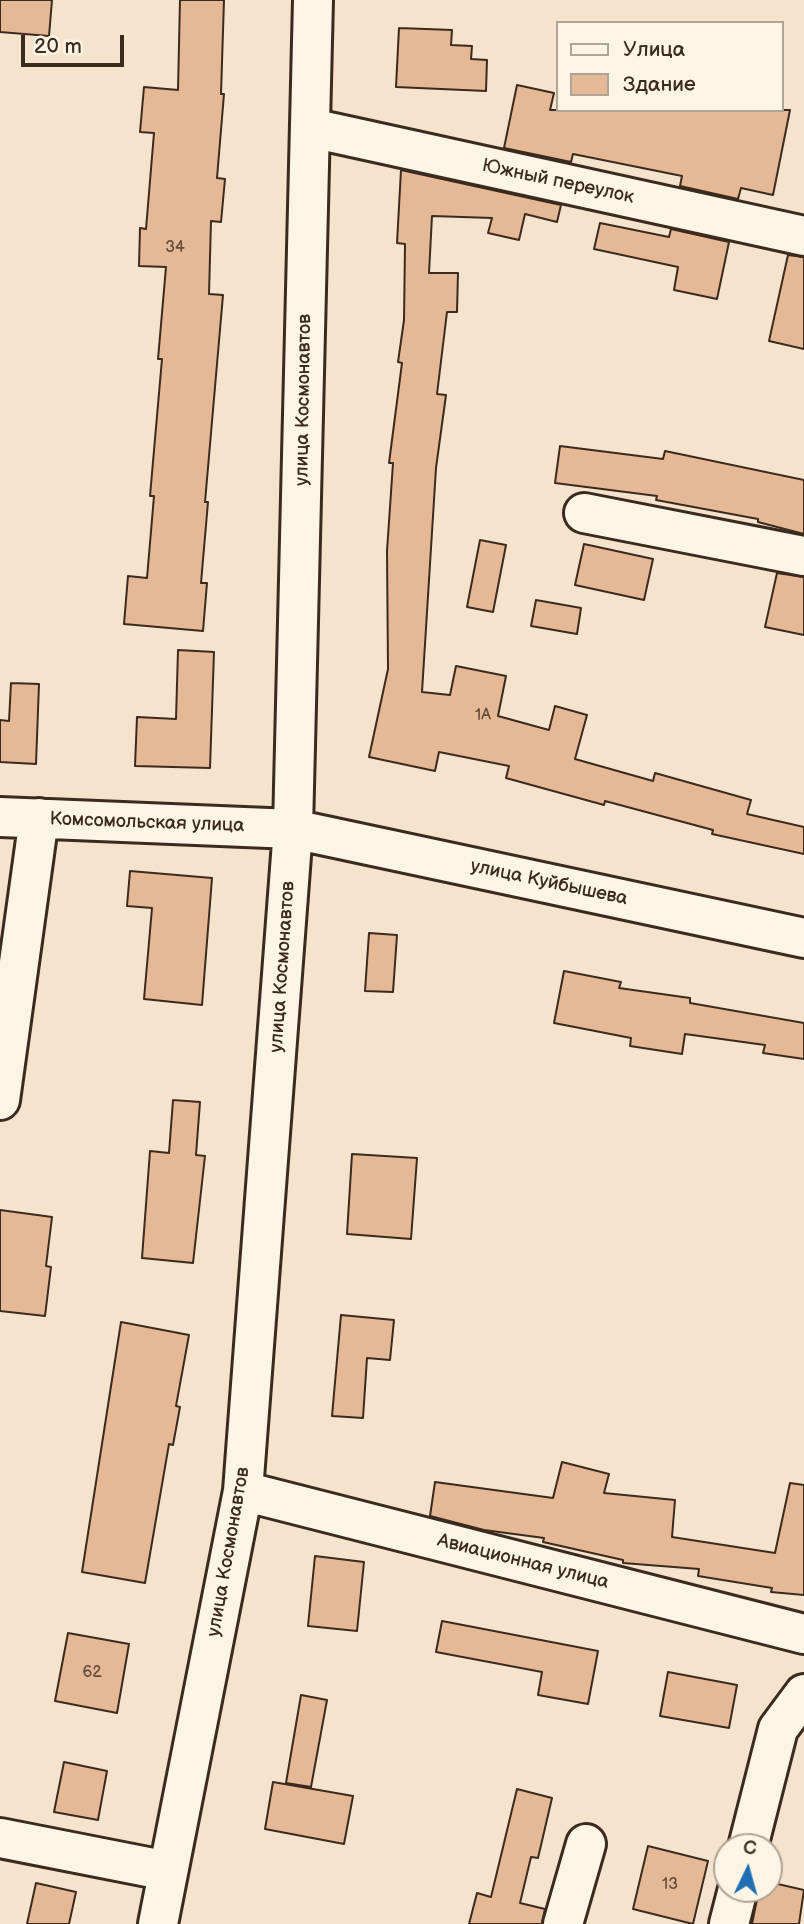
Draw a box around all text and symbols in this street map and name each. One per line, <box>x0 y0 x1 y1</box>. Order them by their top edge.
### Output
scale bar <box>24 21 128 65</box>
legend <box>556 21 783 112</box>
text: 20 m <box>34 34 82 59</box>
text: Улица <box>623 37 685 62</box>
text: Здание <box>623 72 696 97</box>
street label: Южный переулок <box>480 155 636 209</box>
house number: 34 <box>165 238 185 258</box>
street label: улица Космонавтов <box>291 314 317 486</box>
house number: 1А <box>475 706 491 726</box>
street label: Комсомольская улица <box>49 808 245 838</box>
street label: улица Куйбышева <box>468 855 630 911</box>
street label: улица Космонавтов <box>266 880 300 1054</box>
street label: улица Космонавтов <box>203 1465 255 1639</box>
street label: Авиационная улица <box>435 1530 611 1594</box>
house number: 62 <box>82 1663 102 1683</box>
north arrow <box>713 1833 783 1903</box>
text: С <box>742 1837 757 1861</box>
house number: 13 <box>662 1875 678 1895</box>

